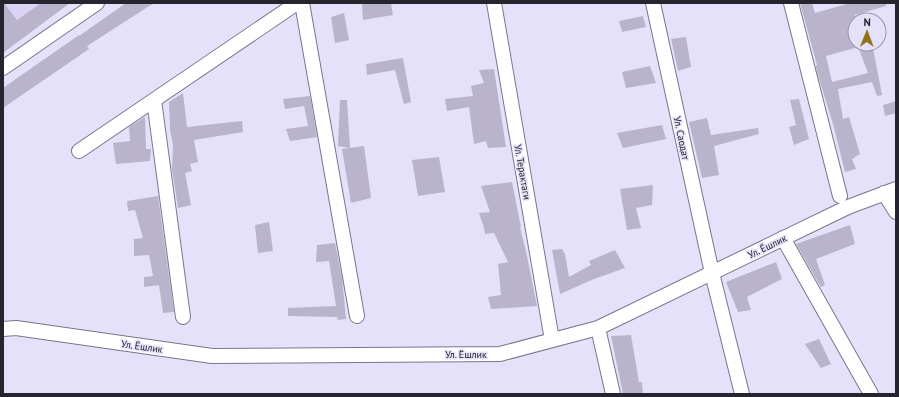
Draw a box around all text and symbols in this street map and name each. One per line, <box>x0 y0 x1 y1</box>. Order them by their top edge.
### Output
north arrow <box>847 12 887 52</box>
text: N <box>863 15 871 29</box>
street label: Ул. Саодат <box>671 115 692 161</box>
street label: Ул. Терактаги <box>511 143 534 201</box>
street label: Ул. Ёшлик <box>746 231 789 261</box>
street label: Ул. Ёшлик <box>120 337 164 356</box>
street label: Ул. Ёшлик <box>445 348 487 361</box>

